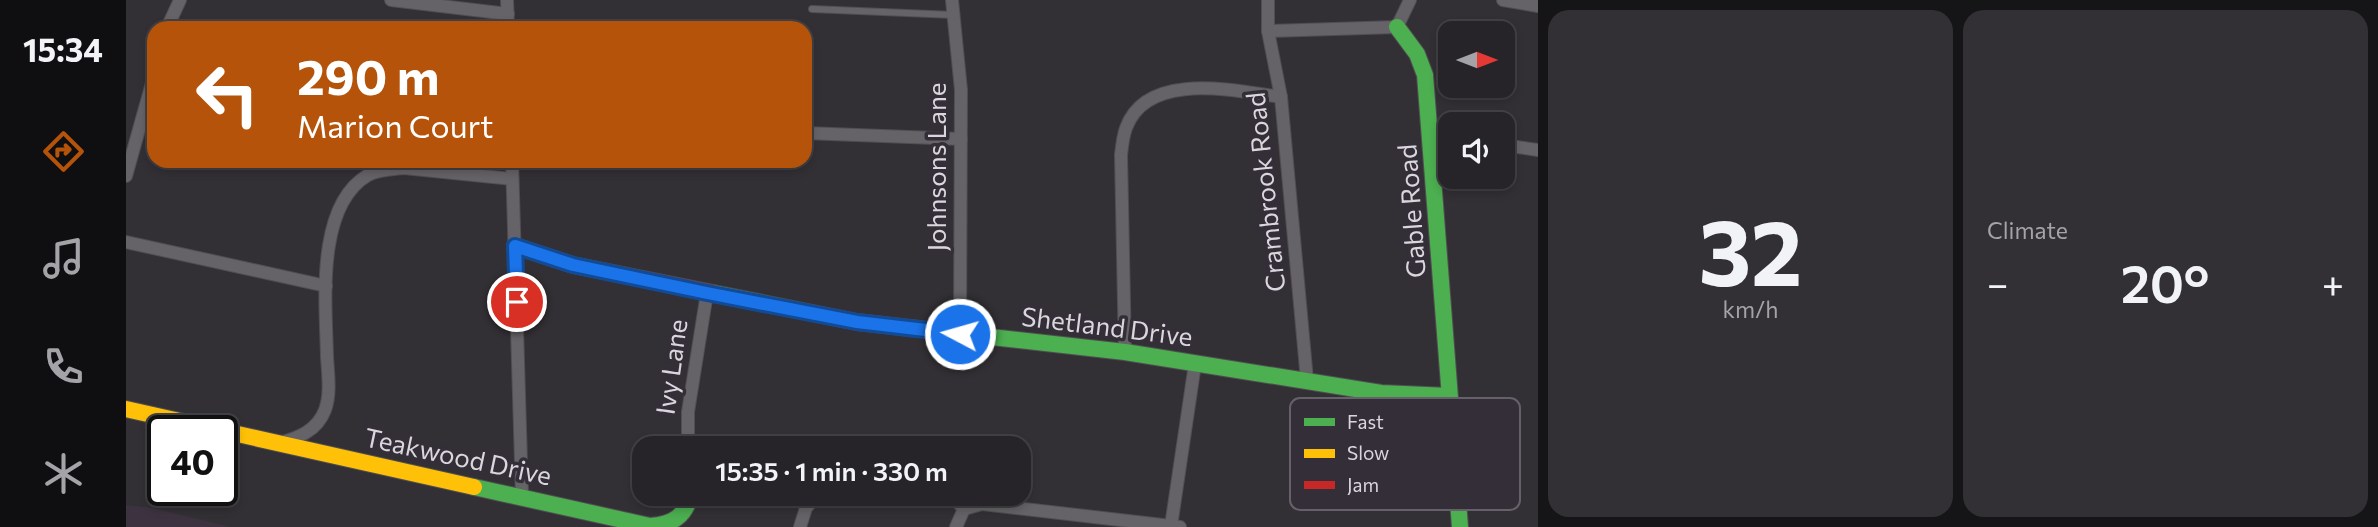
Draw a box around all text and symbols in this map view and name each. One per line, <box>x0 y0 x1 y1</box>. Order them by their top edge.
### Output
north arrow <box>1438 21 1516 98</box>
map controls <box>1438 21 1515 189</box>
text: 15:34 <box>23 29 103 69</box>
text: 290 m <box>297 45 439 105</box>
icon: left <box>182 49 273 140</box>
street label: Johnsons Lane <box>920 82 951 252</box>
street label: Crambrook Road <box>1239 91 1290 293</box>
text: Marion Court <box>297 105 493 145</box>
button: sound <box>1438 112 1515 189</box>
icon: directions <box>39 127 88 176</box>
street label: Gable Road <box>1390 143 1431 279</box>
text: 32 <box>1698 193 1803 305</box>
text: Climate <box>1987 216 2068 244</box>
icon: music <box>39 234 88 283</box>
text: 20° <box>2121 250 2210 314</box>
text: − <box>1987 259 2009 306</box>
text: + <box>2322 259 2344 306</box>
pin <box>487 272 547 332</box>
icon: arrive <box>498 283 536 321</box>
text: km/h <box>1723 295 1778 323</box>
position arrow <box>923 297 997 371</box>
street label: Shetland Drive <box>1020 300 1195 351</box>
street label: Ivy Lane <box>648 317 693 417</box>
icon: phone <box>39 342 88 391</box>
legend <box>1290 398 1520 510</box>
text: Fast <box>1347 410 1384 433</box>
speed limit sign: 40 <box>147 415 238 506</box>
street label: Teakwood Drive <box>362 421 555 490</box>
text: Slow <box>1347 441 1389 464</box>
icon: climate <box>39 449 88 498</box>
text: 15:35 · 1 min · 330 m <box>715 455 948 486</box>
text: Jam <box>1347 473 1379 496</box>

